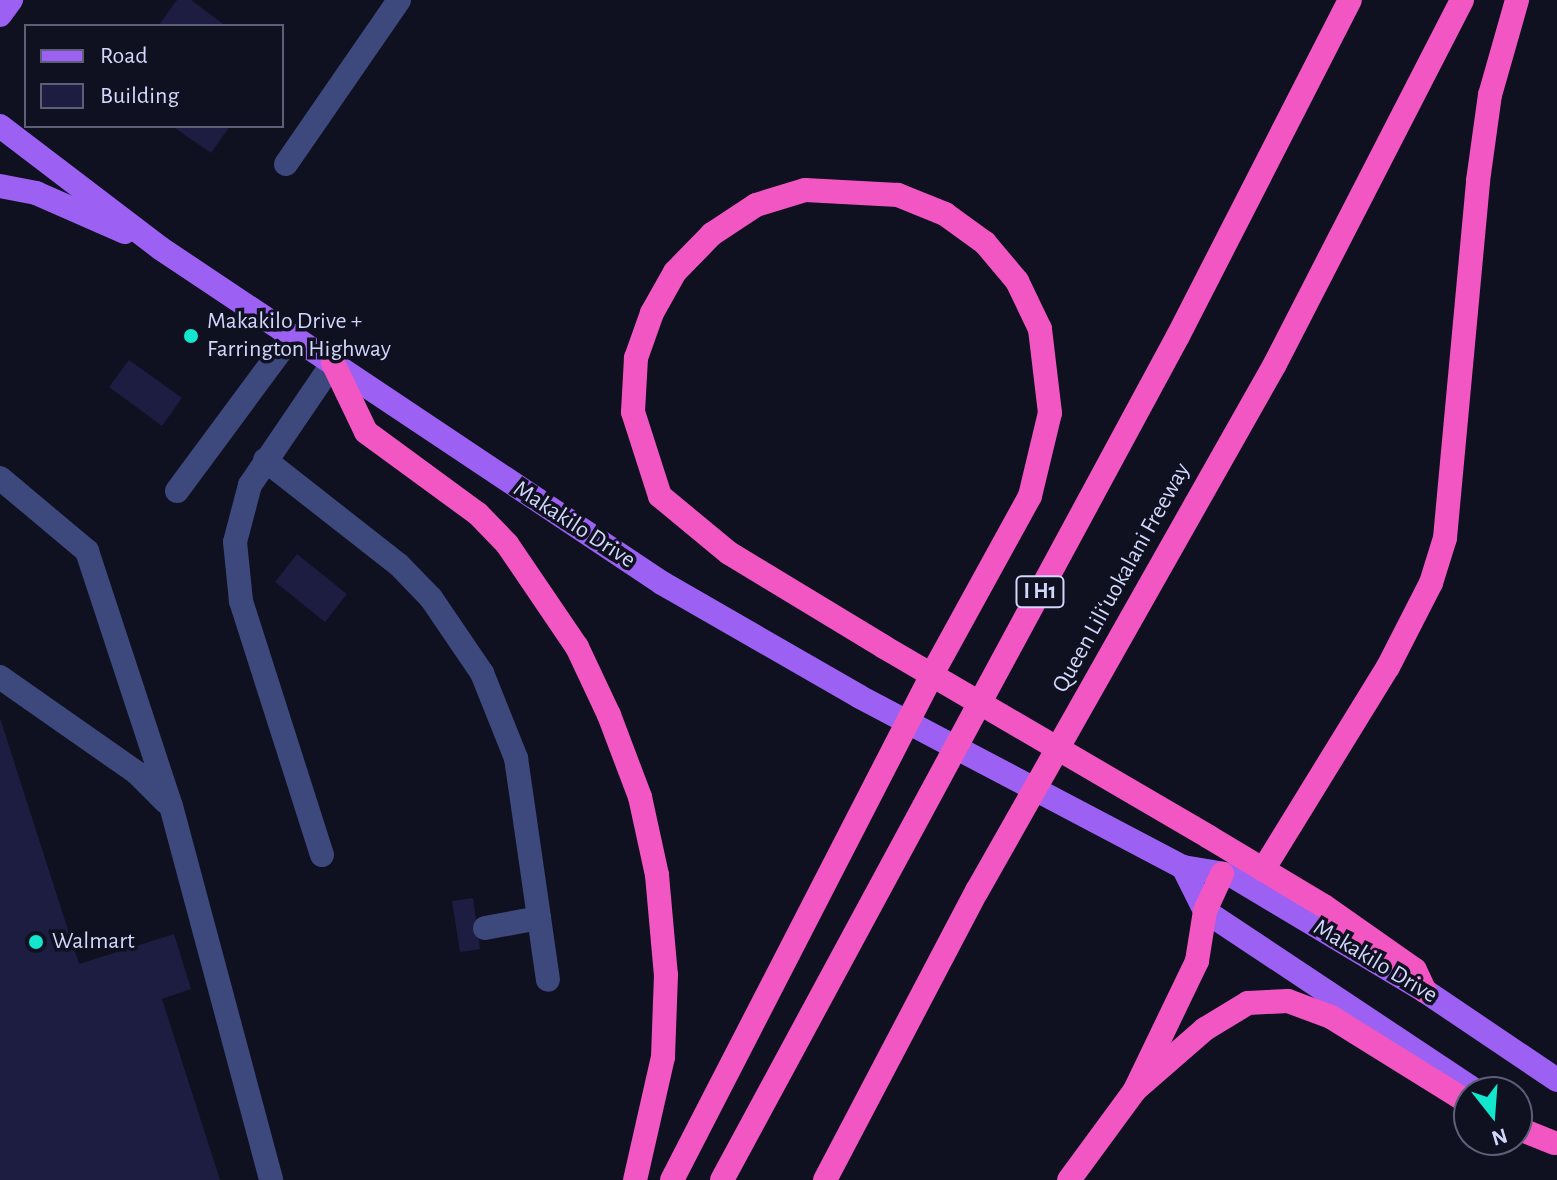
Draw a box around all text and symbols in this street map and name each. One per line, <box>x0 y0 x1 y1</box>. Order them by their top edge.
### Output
legend <box>24 24 284 128</box>
text: Road <box>100 44 148 68</box>
text: Building <box>100 84 179 108</box>
place label: Makakilo Drive + Farrington Highway <box>207 308 391 364</box>
marker: Makakilo Drive + Farrington Highway <box>182 327 200 345</box>
street label: Queen Liliʻuokalani Freeway <box>1047 458 1197 698</box>
street label: Makakilo Drive <box>508 475 640 575</box>
road number: I H1 <box>1014 574 1066 610</box>
street label: Makakilo Drive <box>1308 914 1442 1010</box>
place label: Walmart <box>52 928 135 956</box>
marker: Walmart <box>27 933 45 951</box>
north arrow <box>1453 1076 1533 1156</box>
text: N <box>1489 1124 1510 1150</box>

